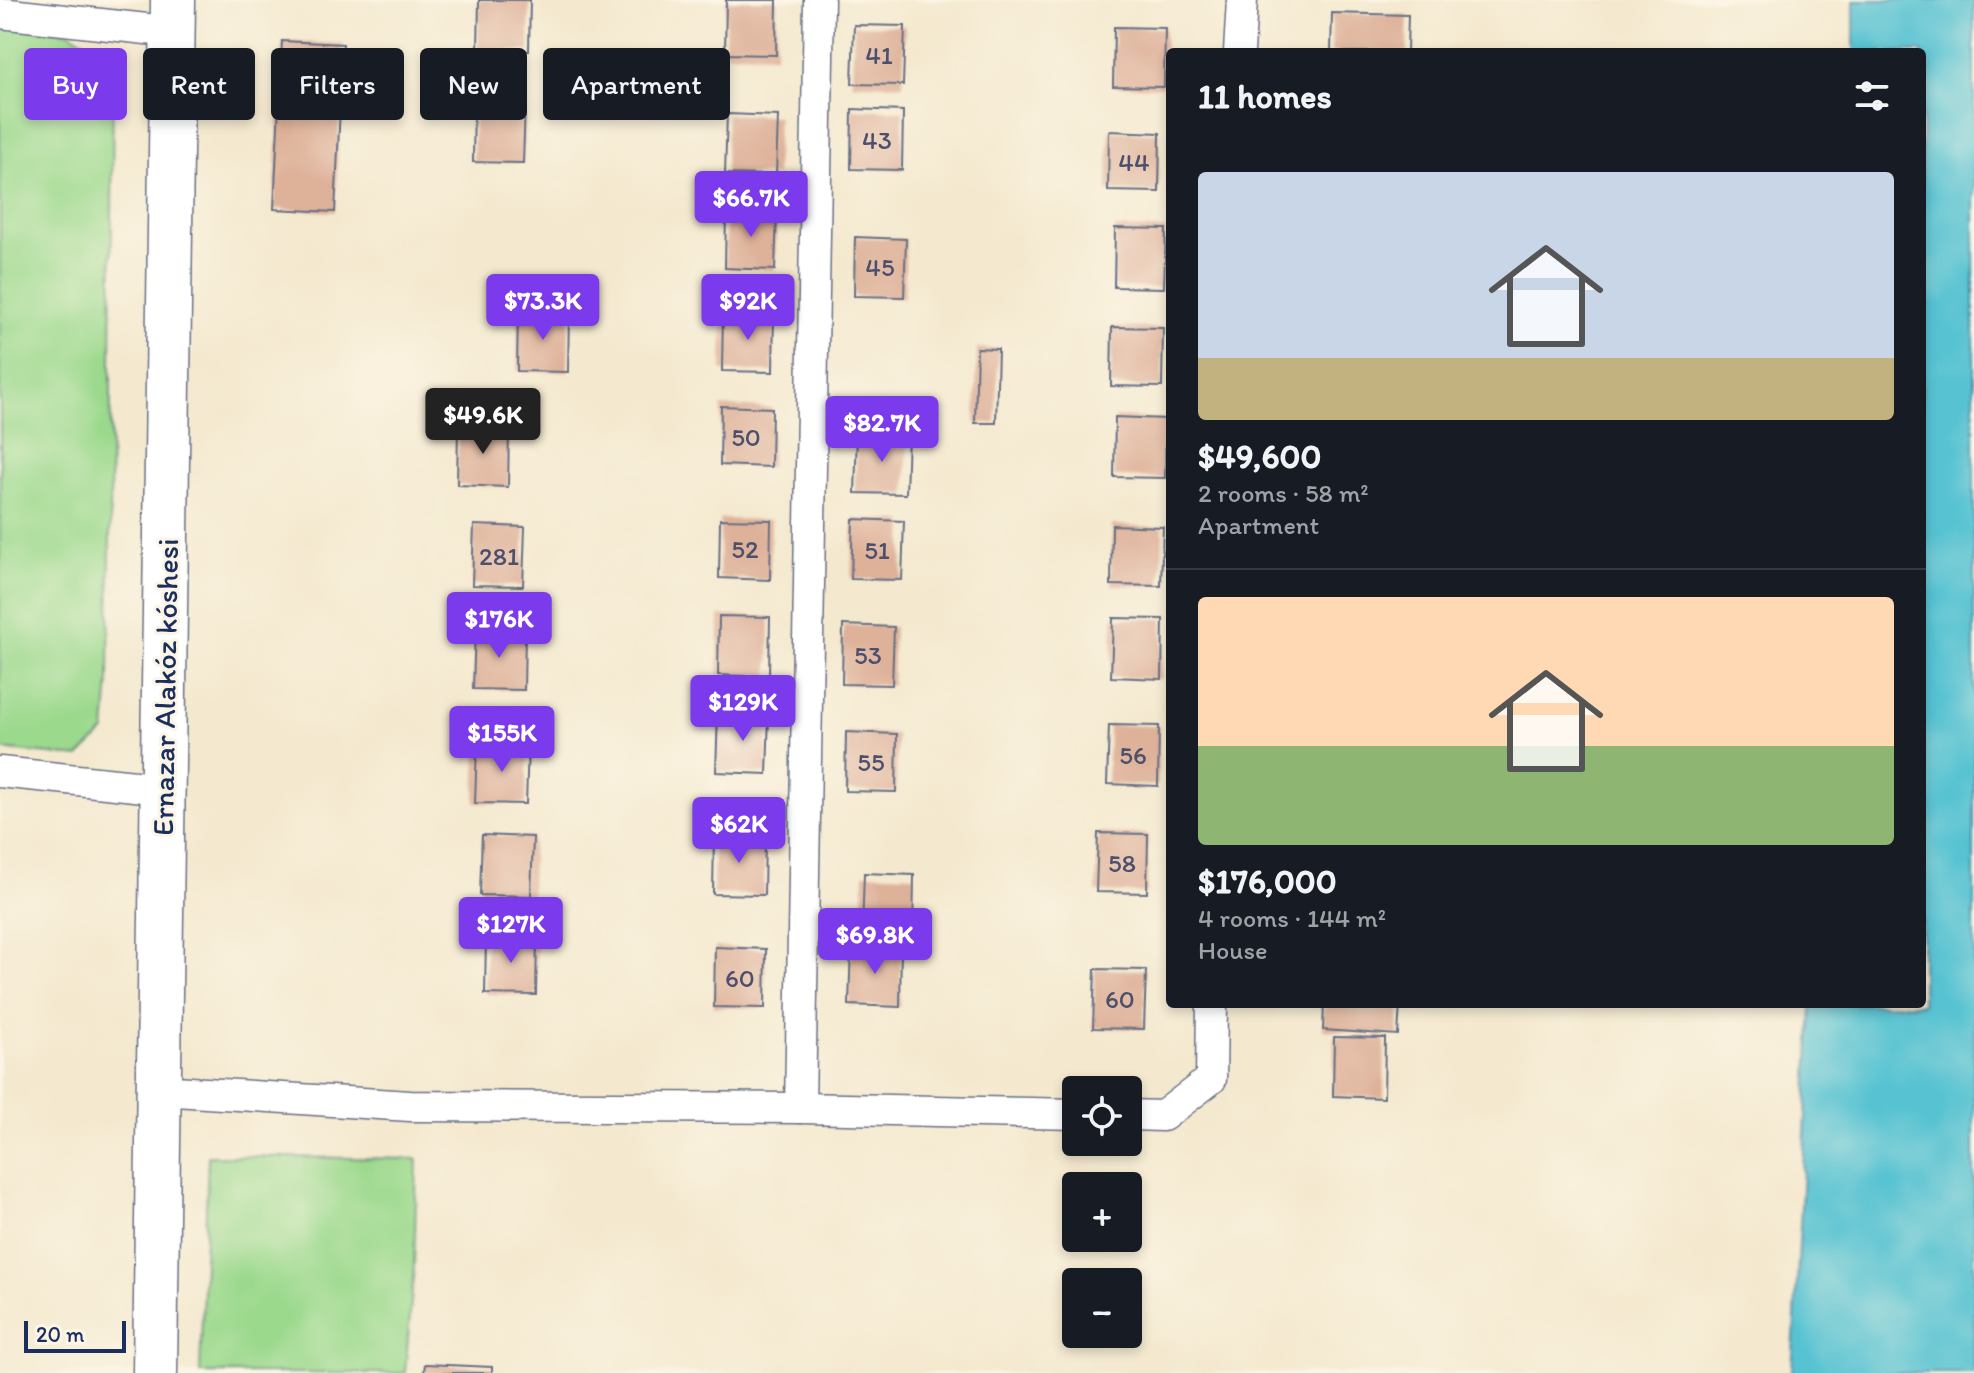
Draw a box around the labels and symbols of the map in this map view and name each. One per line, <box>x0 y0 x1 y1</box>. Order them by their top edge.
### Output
house number: 41 <box>865 39 893 71</box>
house number: 43 <box>862 124 892 156</box>
house number: 44 <box>1118 146 1150 178</box>
pin: $66.7K <box>686 171 816 239</box>
house number: 45 <box>865 251 895 283</box>
pin: $73.3K <box>478 274 608 342</box>
pin: $92K <box>701 274 795 342</box>
pin: $49.6K <box>418 388 548 456</box>
pin: $82.7K <box>817 396 947 464</box>
house number: 50 <box>731 421 761 453</box>
house number: 52 <box>731 533 759 565</box>
house number: 51 <box>864 534 890 566</box>
street label: Ernazar Alakóz kóshesi <box>144 538 186 836</box>
house number: 281 <box>479 540 519 572</box>
pin: $176K <box>443 592 555 660</box>
house number: 53 <box>854 639 882 671</box>
pin: $129K <box>687 675 799 743</box>
pin: $155K <box>446 706 558 774</box>
house number: 56 <box>1119 739 1147 771</box>
house number: 55 <box>857 746 885 778</box>
pin: $62K <box>692 797 786 865</box>
house number: 58 <box>1108 847 1136 879</box>
pin: $127K <box>455 897 567 965</box>
pin: $69.8K <box>810 908 940 976</box>
house number: 60 <box>725 962 755 994</box>
house number: 60 <box>1105 983 1135 1015</box>
scale bar <box>24 1317 126 1353</box>

